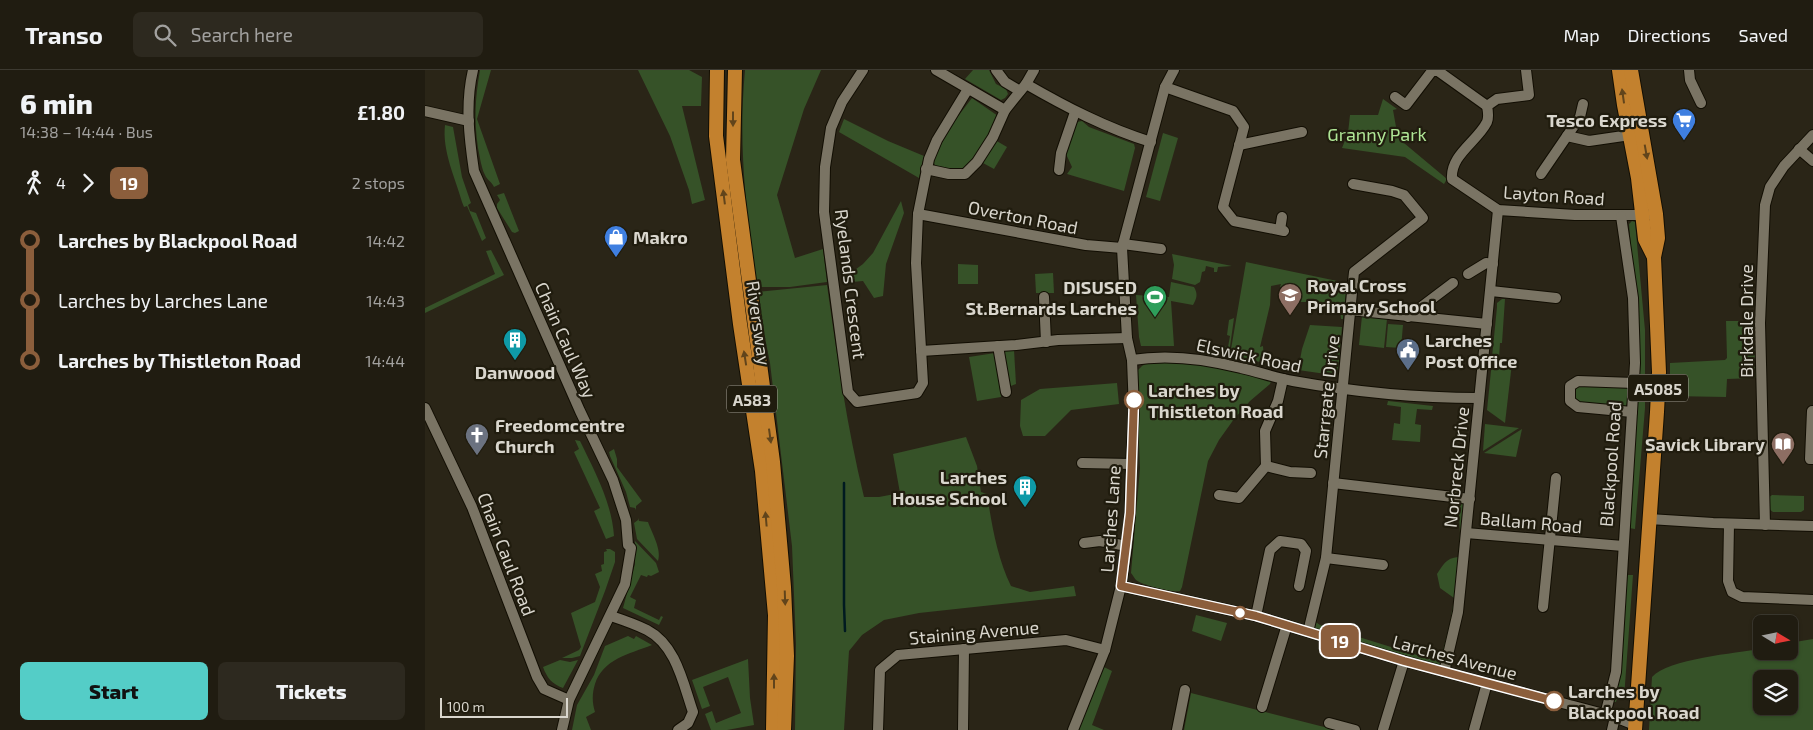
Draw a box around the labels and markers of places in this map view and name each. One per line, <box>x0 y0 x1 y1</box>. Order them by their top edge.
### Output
supermarket icon: Tesco Express <box>1671 107 1697 141</box>
place label: Tesco Express <box>1546 109 1667 131</box>
shop icon: Makro <box>603 224 629 258</box>
place label: Makro <box>633 226 688 248</box>
place label: Royal Cross Primary School <box>1307 274 1436 317</box>
place label: DISUSED St.Bernards Larches <box>965 276 1137 319</box>
school or university icon: Royal Cross Primary School <box>1277 282 1303 316</box>
sports icon: DISUSED St.Bernards Larches <box>1142 284 1168 318</box>
building icon: Danwood <box>502 327 528 361</box>
place label: Larches Post Office <box>1425 329 1517 372</box>
public building icon: Larches Post Office <box>1395 337 1421 371</box>
place label: Danwood <box>475 361 555 383</box>
place label: Larches by Thistleton Road <box>1148 379 1284 422</box>
marker: Larches by Thistleton Road <box>1124 390 1144 410</box>
place label: Freedomcentre Church <box>495 414 625 457</box>
church icon: Freedomcentre Church <box>464 422 490 456</box>
library icon: Savick Library <box>1770 431 1796 465</box>
place label: Savick Library <box>1645 433 1766 455</box>
place label: Larches House School <box>892 466 1007 509</box>
building icon: Larches House School <box>1012 474 1038 508</box>
unlabelled marker <box>1233 606 1247 620</box>
place label: Larches by Blackpool Road <box>1568 680 1700 723</box>
marker: Larches by Blackpool Road <box>1544 691 1564 711</box>

